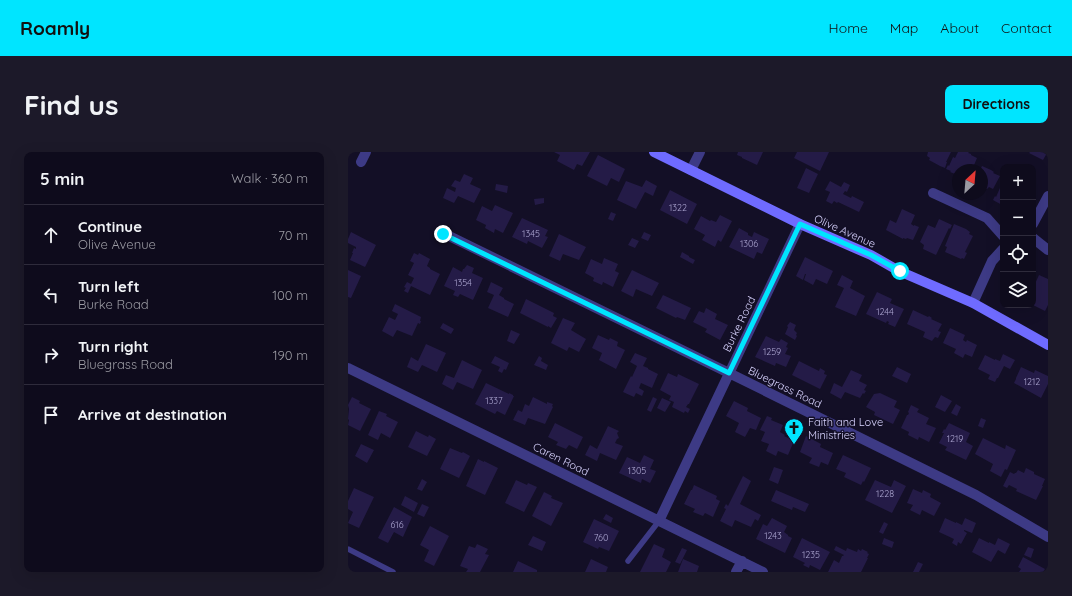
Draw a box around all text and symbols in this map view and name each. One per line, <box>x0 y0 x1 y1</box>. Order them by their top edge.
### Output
text: Roamly <box>20 16 90 40</box>
text: Home <box>829 19 868 37</box>
text: Map <box>890 19 918 37</box>
text: About <box>940 19 979 37</box>
text: Contact <box>1001 19 1052 37</box>
button: Directions <box>945 85 1048 123</box>
text: Find us <box>24 87 118 122</box>
north arrow <box>952 164 988 200</box>
map controls <box>1000 164 1036 308</box>
button: + <box>1000 164 1036 200</box>
text: 5 min <box>40 168 84 189</box>
text: Walk · 360 m <box>231 170 308 186</box>
button: − <box>1000 200 1036 236</box>
house number: 1322 <box>669 202 687 213</box>
street label: Olive Avenue <box>812 211 878 251</box>
text: Continue <box>78 217 142 236</box>
icon: ahead <box>40 224 62 246</box>
route end <box>434 225 452 243</box>
text: 70 m <box>278 227 308 243</box>
house number: 1345 <box>522 228 540 239</box>
text: Olive Avenue <box>78 236 156 252</box>
button: locate <box>1000 236 1036 272</box>
house number: 1306 <box>740 238 758 249</box>
route start <box>891 262 909 280</box>
button: layers <box>1000 272 1036 308</box>
text: Turn left <box>78 277 140 296</box>
house number: 1354 <box>454 277 472 288</box>
icon: left <box>40 284 62 306</box>
text: 100 m <box>272 287 308 303</box>
street label: Burke Road <box>720 294 758 354</box>
text: Burke Road <box>78 296 149 312</box>
house number: 1244 <box>876 306 894 317</box>
text: Turn right <box>78 337 149 356</box>
icon: right <box>40 344 62 366</box>
house number: 1259 <box>763 346 781 357</box>
text: 190 m <box>273 347 308 363</box>
text: Bluegrass Road <box>78 356 173 372</box>
street label: Bluegrass Road <box>746 363 824 411</box>
house number: 1212 <box>1024 376 1040 387</box>
house number: 1337 <box>485 395 503 406</box>
icon: arrive <box>40 404 62 426</box>
text: Arrive at destination <box>78 405 227 424</box>
place label: Faith and Love Ministries <box>808 415 883 442</box>
church icon: Faith and Love Ministries <box>783 417 805 445</box>
house number: 1219 <box>947 433 963 444</box>
street label: Caren Road <box>531 439 591 479</box>
house number: 1305 <box>628 465 646 476</box>
house number: 1228 <box>876 488 894 499</box>
house number: 616 <box>391 519 404 530</box>
house number: 1243 <box>764 530 782 541</box>
house number: 760 <box>594 532 608 543</box>
house number: 1235 <box>802 549 820 560</box>

